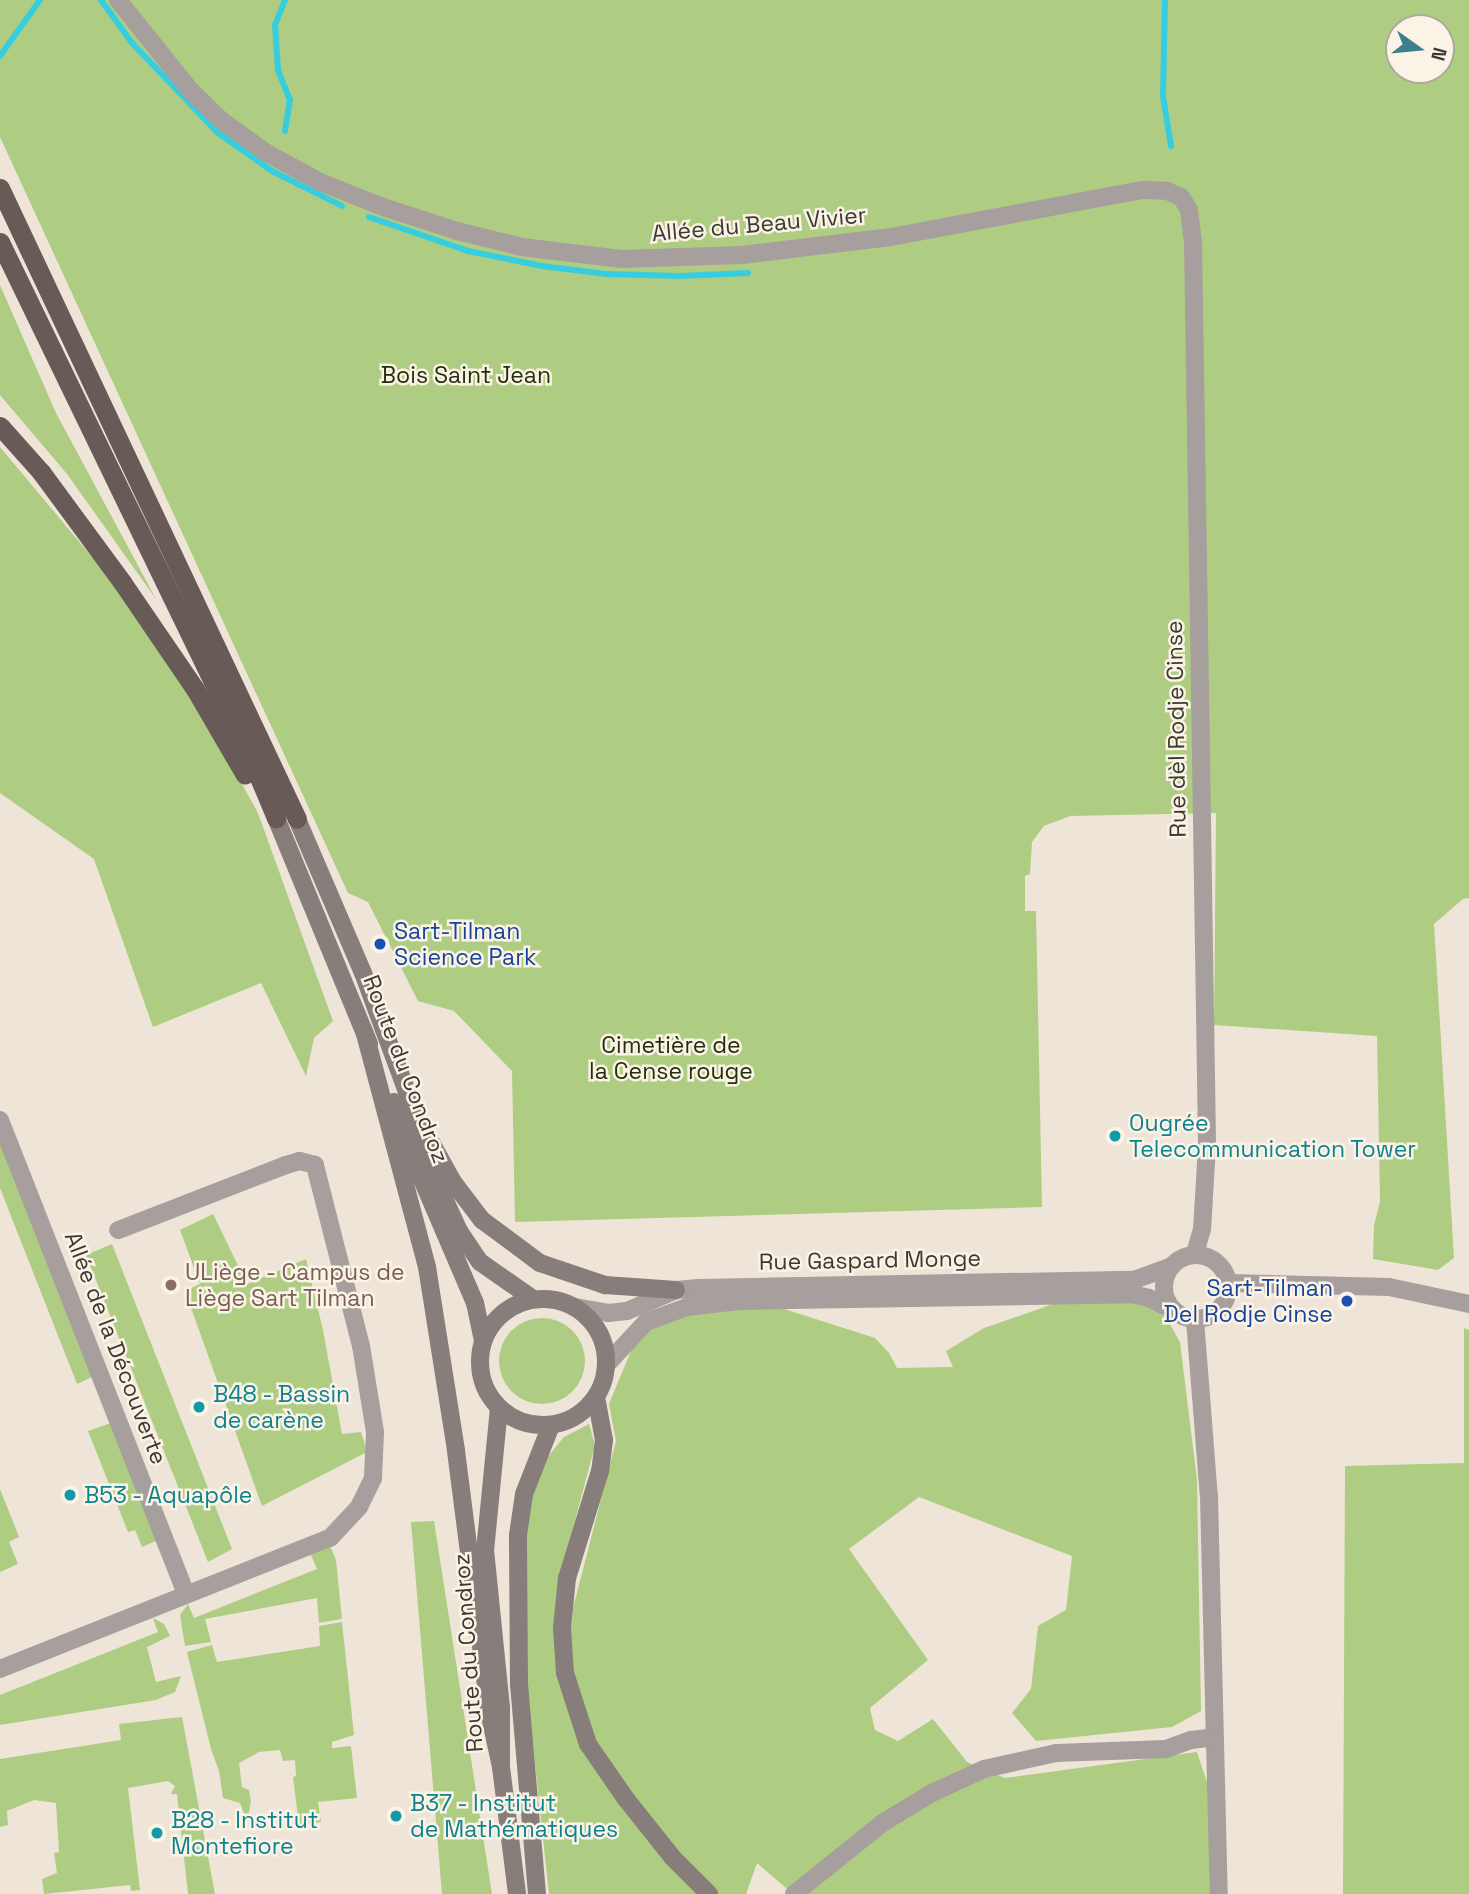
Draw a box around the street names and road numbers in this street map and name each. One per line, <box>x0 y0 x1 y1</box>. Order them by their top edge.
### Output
street label: Allée du Beau Vivier <box>650 201 868 247</box>
street label: Rue dèl Rodje Cinse <box>1160 620 1192 838</box>
street label: Route du Condroz <box>357 971 455 1167</box>
street label: Allée de la Découverte <box>59 1228 173 1468</box>
street label: Rue Gaspard Monge <box>759 1244 981 1276</box>
street label: Route du Condroz <box>447 1553 489 1753</box>

